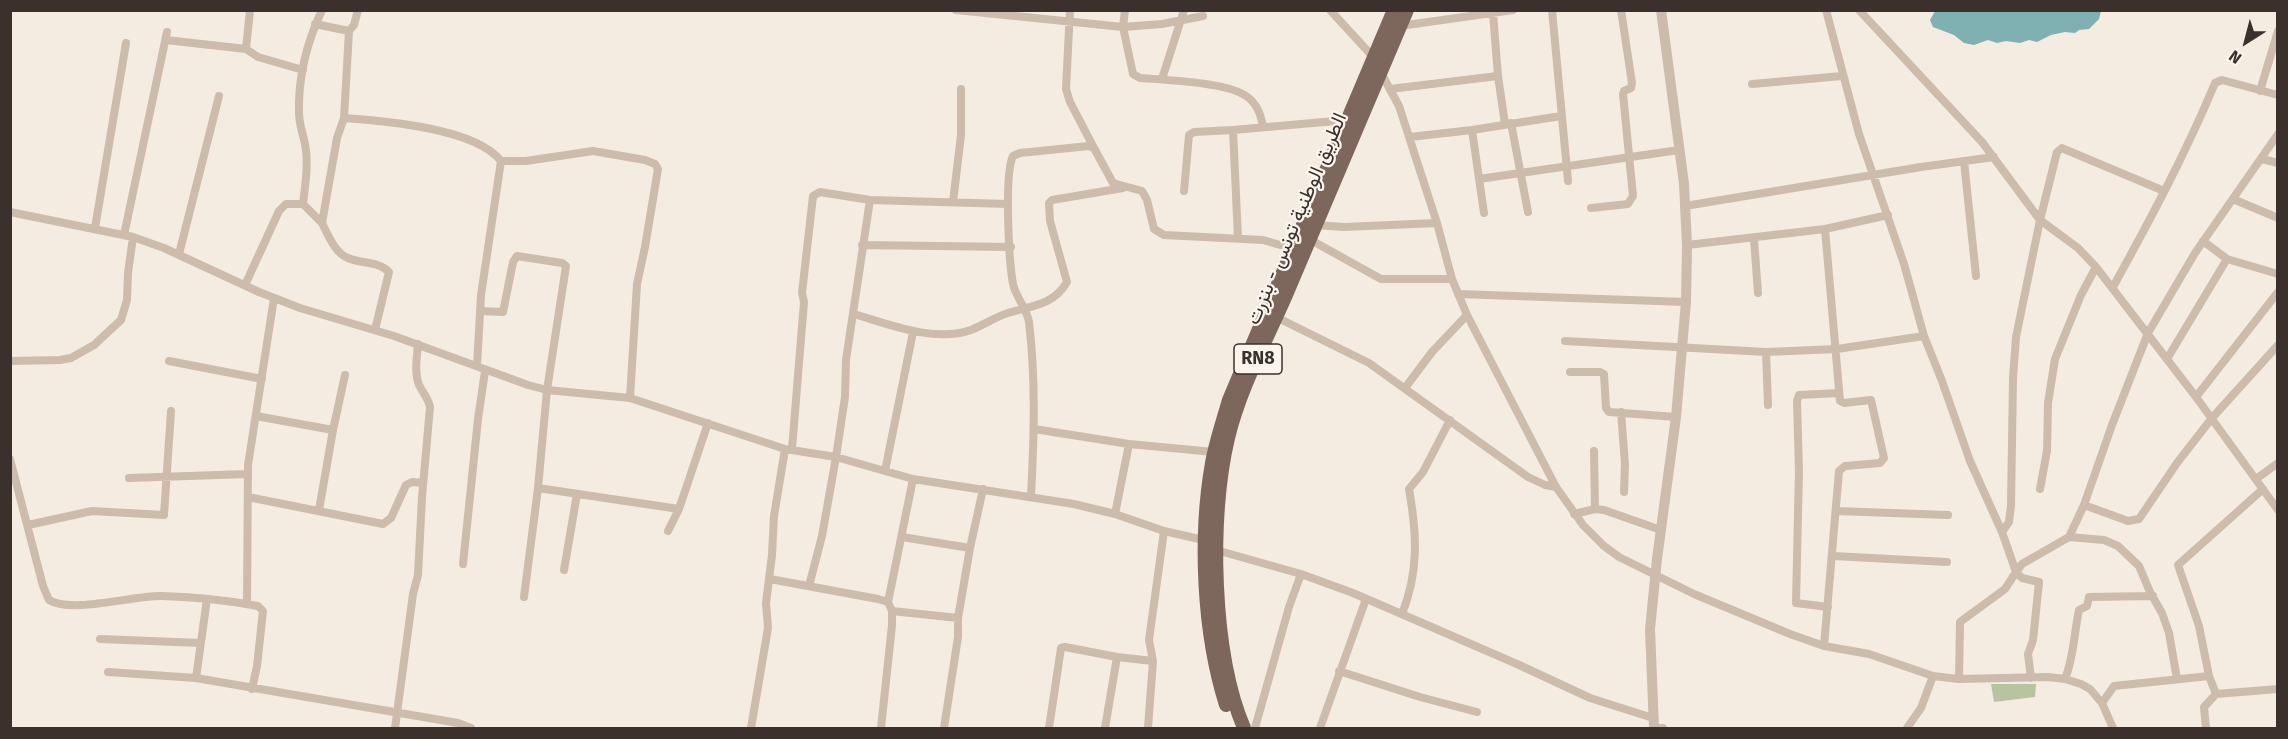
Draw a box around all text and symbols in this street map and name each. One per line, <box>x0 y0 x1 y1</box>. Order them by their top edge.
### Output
north arrow <box>2216 12 2276 72</box>
text: N <box>2225 46 2245 68</box>
street label: الطريق الوطنية تونس - بنزرت <box>1242 110 1352 328</box>
road number: RN8 <box>1234 344 1282 374</box>

